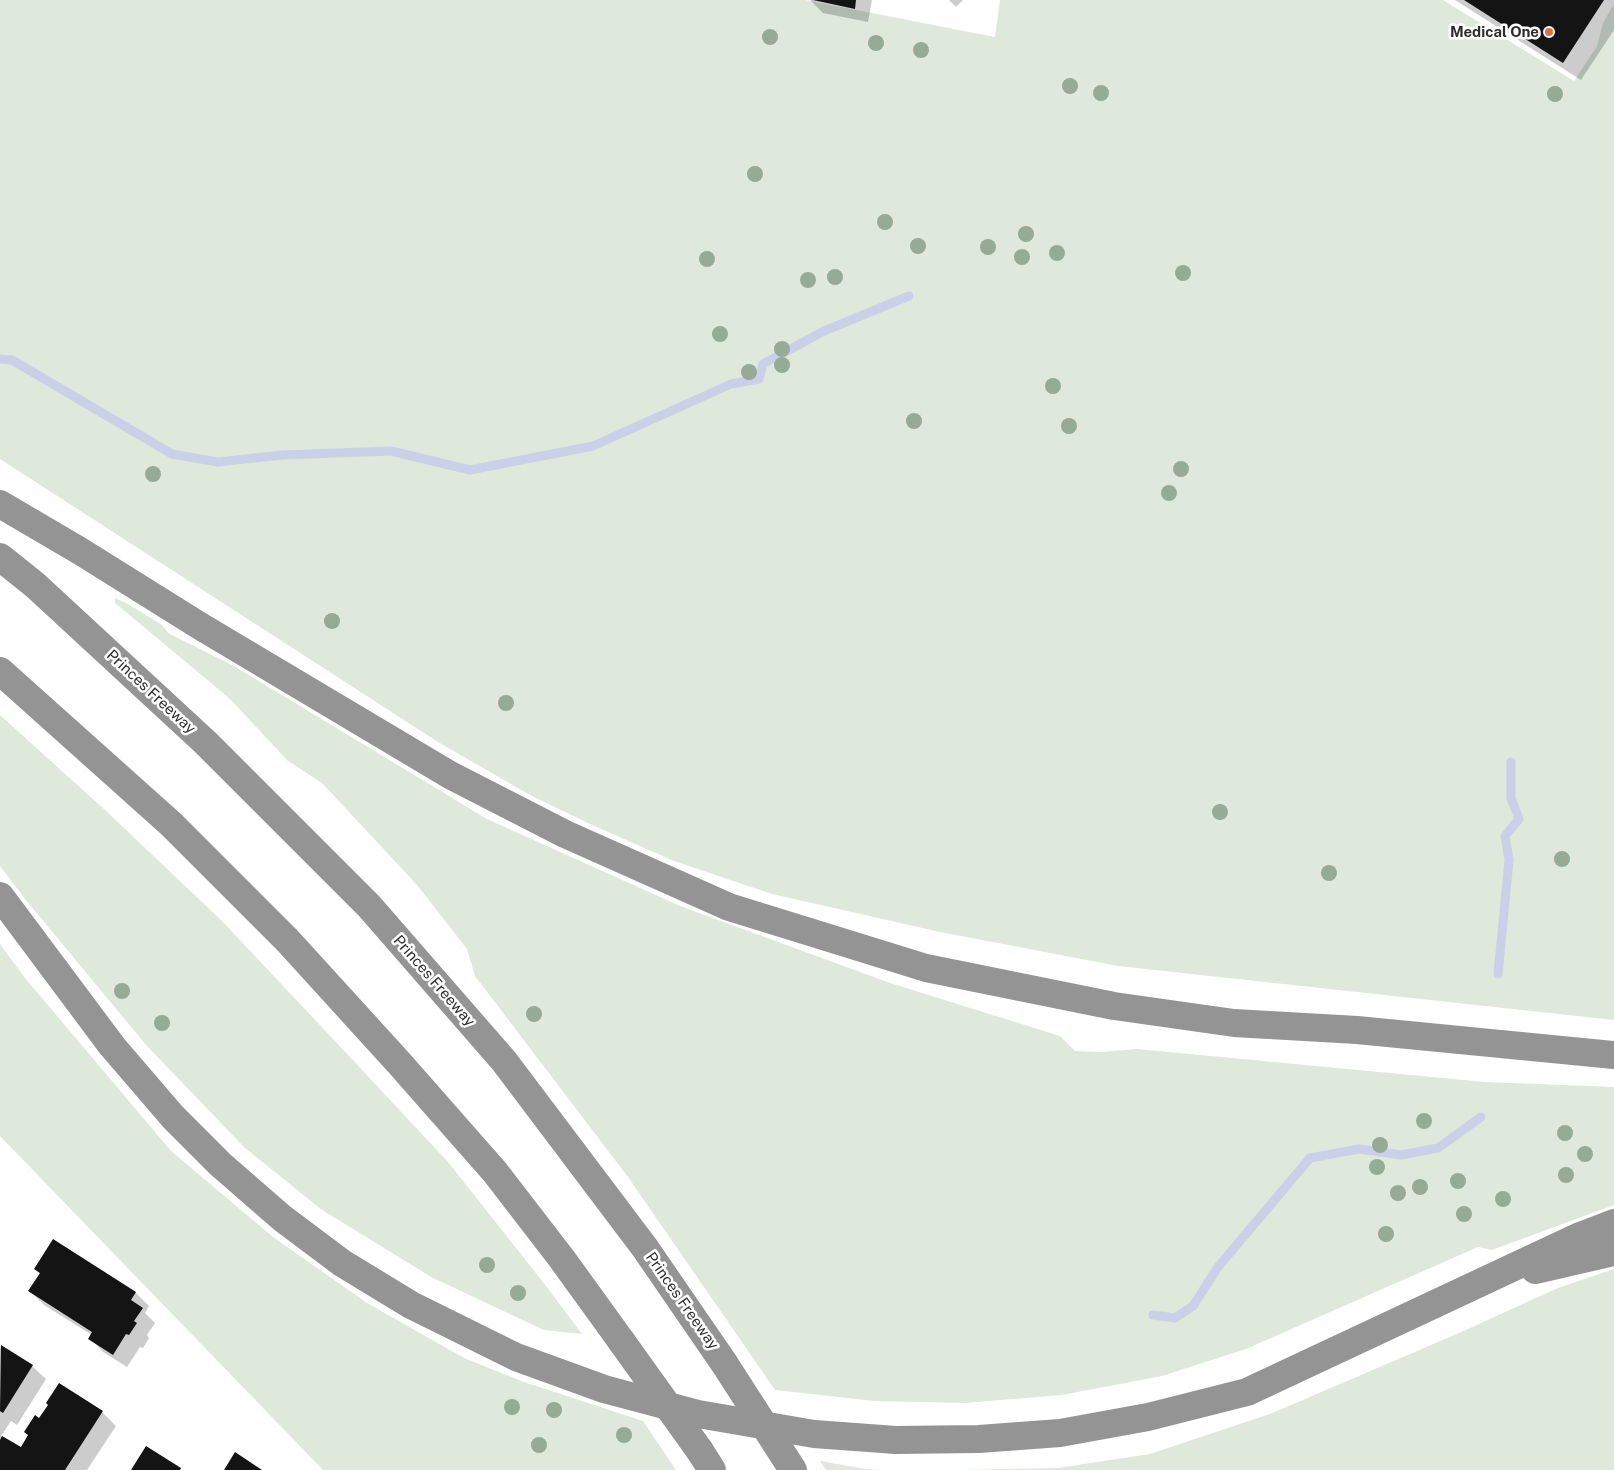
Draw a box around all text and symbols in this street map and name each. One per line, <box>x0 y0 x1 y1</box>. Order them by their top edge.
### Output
place label: Medical One <box>1450 23 1539 41</box>
marker: Medical One <box>1543 26 1555 38</box>
street label: Princes Freeway <box>103 646 199 738</box>
street label: Princes Freeway <box>390 932 478 1030</box>
street label: Princes Freeway <box>642 1249 722 1353</box>

